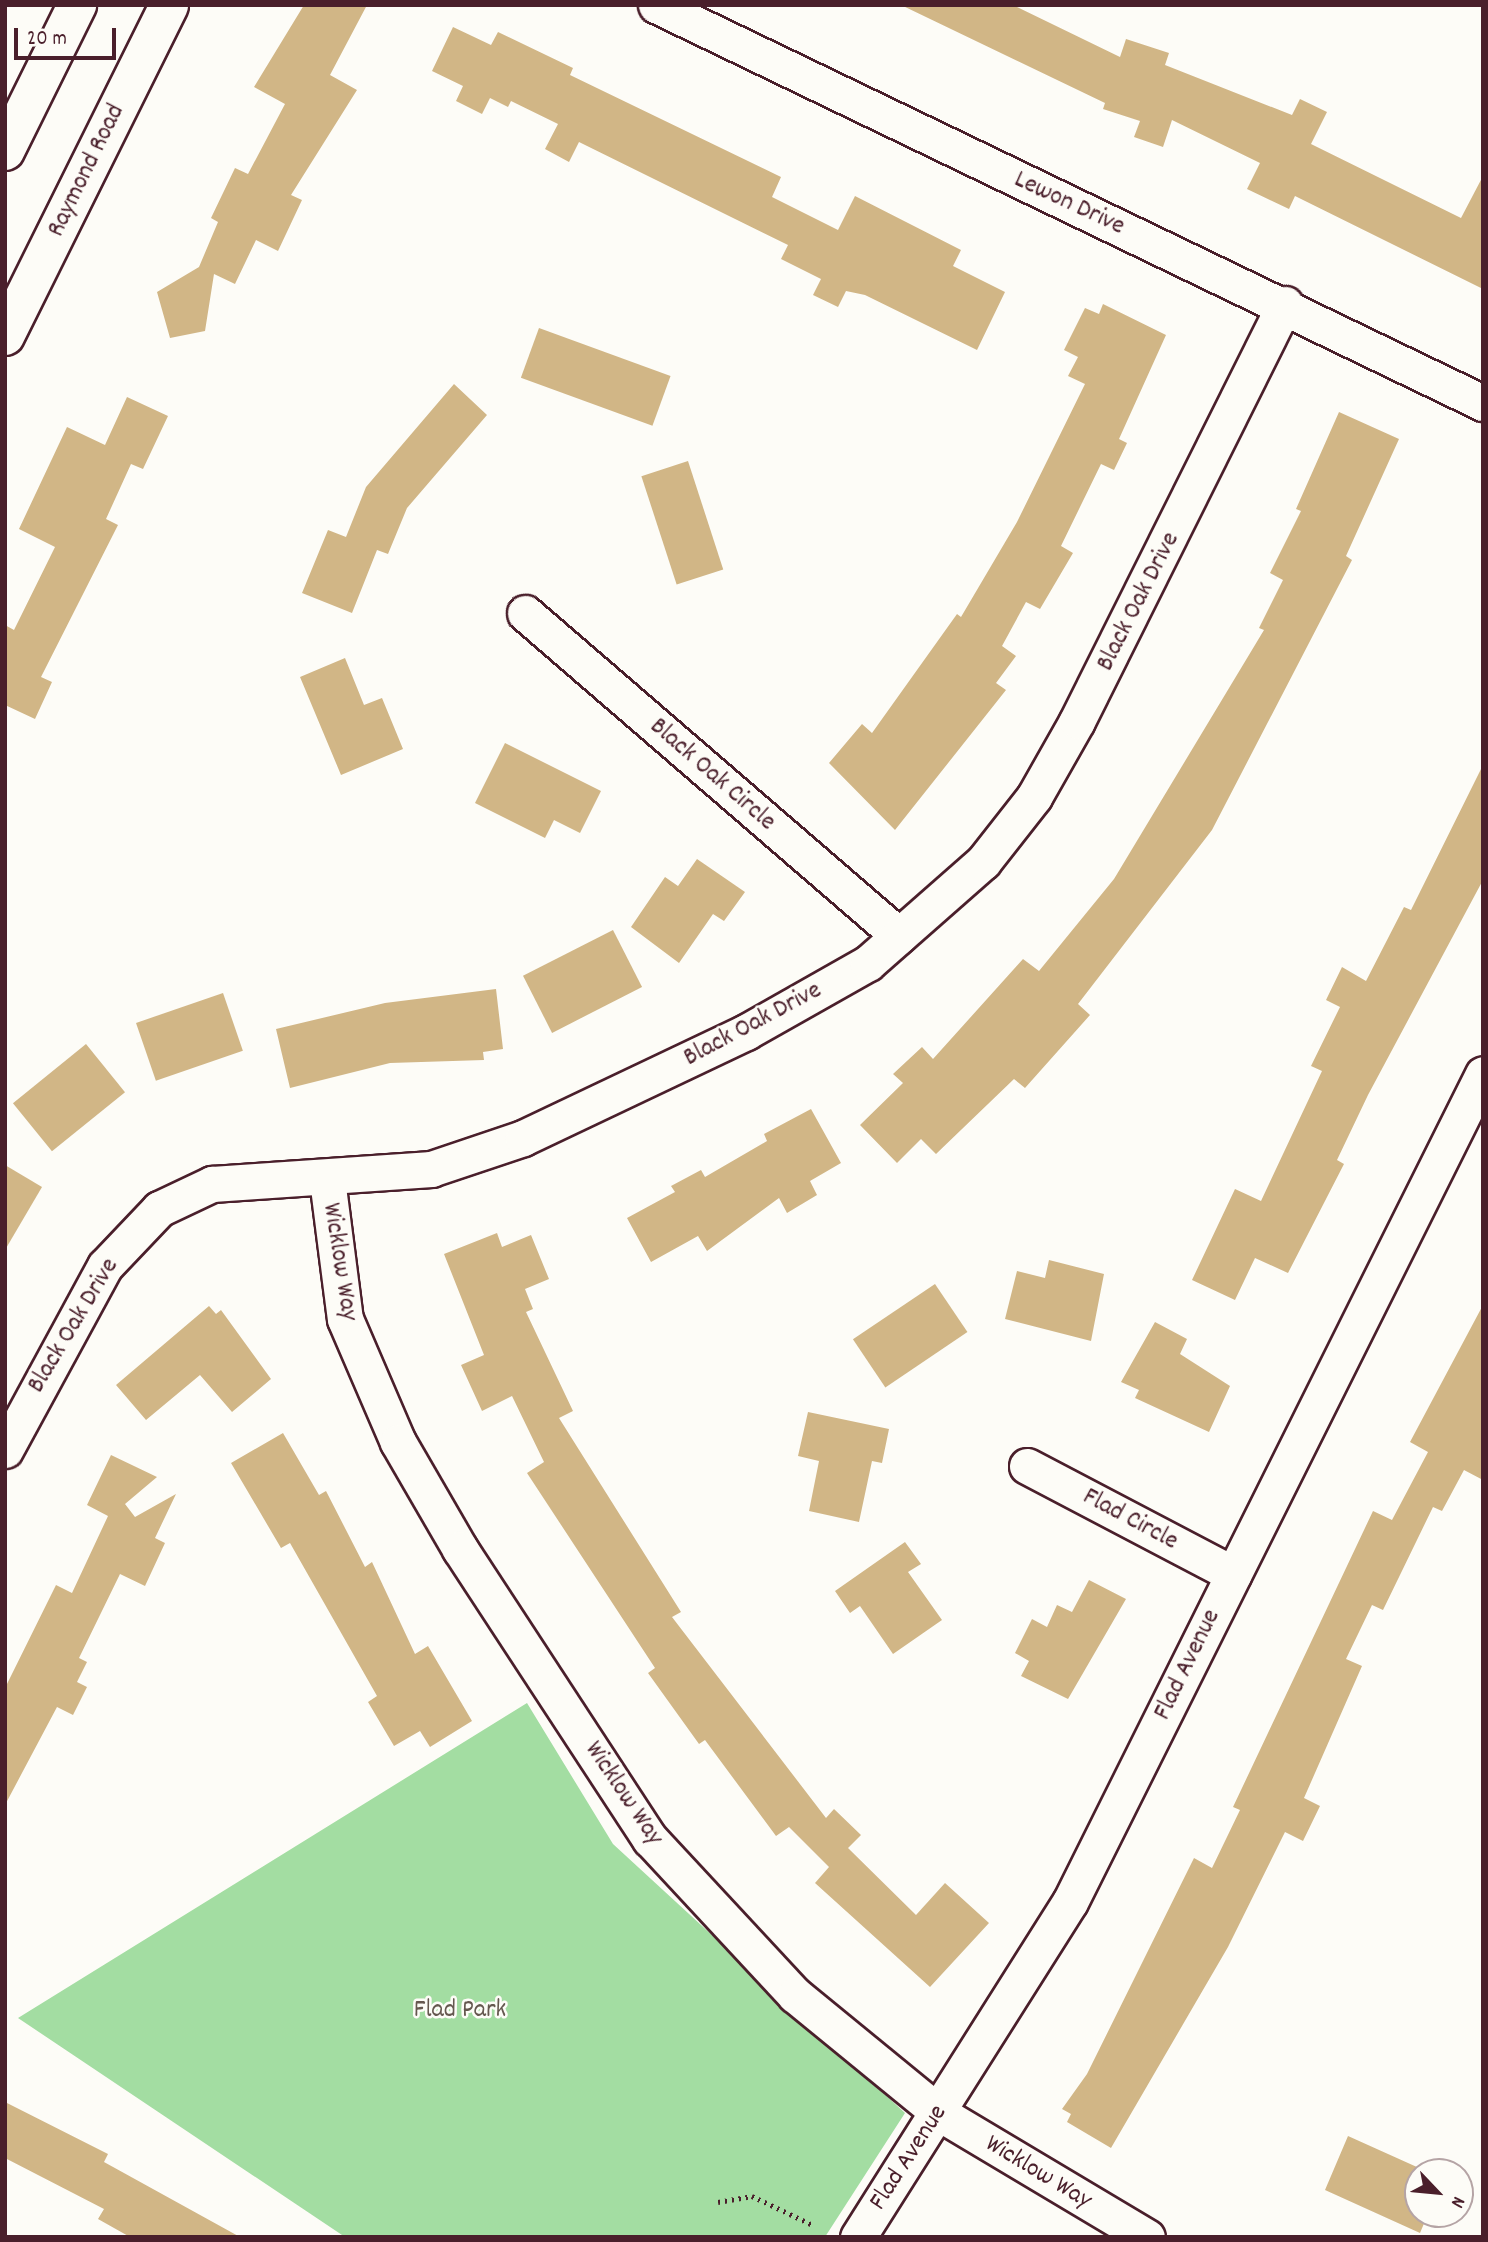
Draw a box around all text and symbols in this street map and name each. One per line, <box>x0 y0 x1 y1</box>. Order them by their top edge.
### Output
scale bar <box>18 14 119 58</box>
text: 20 m <box>27 25 67 55</box>
street label: Raymond Road <box>42 100 132 242</box>
street label: Lewon Drive <box>1009 165 1129 243</box>
street label: Black Oak Drive <box>1091 527 1187 677</box>
street label: Black Oak Circle <box>643 712 781 838</box>
street label: Black Oak Drive <box>679 976 827 1074</box>
street label: Wicklow Way <box>314 1201 364 1323</box>
street label: Black Oak Drive <box>22 1253 126 1399</box>
street label: Flad Circle <box>1077 1482 1183 1558</box>
street label: Flad Avenue <box>1148 1605 1228 1725</box>
street label: Wicklow Way <box>577 1736 669 1852</box>
park label: Flad Park <box>414 1995 506 2027</box>
street label: Flad Avenue <box>863 2099 955 2217</box>
street label: Wicklow Way <box>979 2129 1097 2217</box>
north arrow <box>1404 2158 1474 2228</box>
text: N <box>1442 2191 1471 2212</box>

